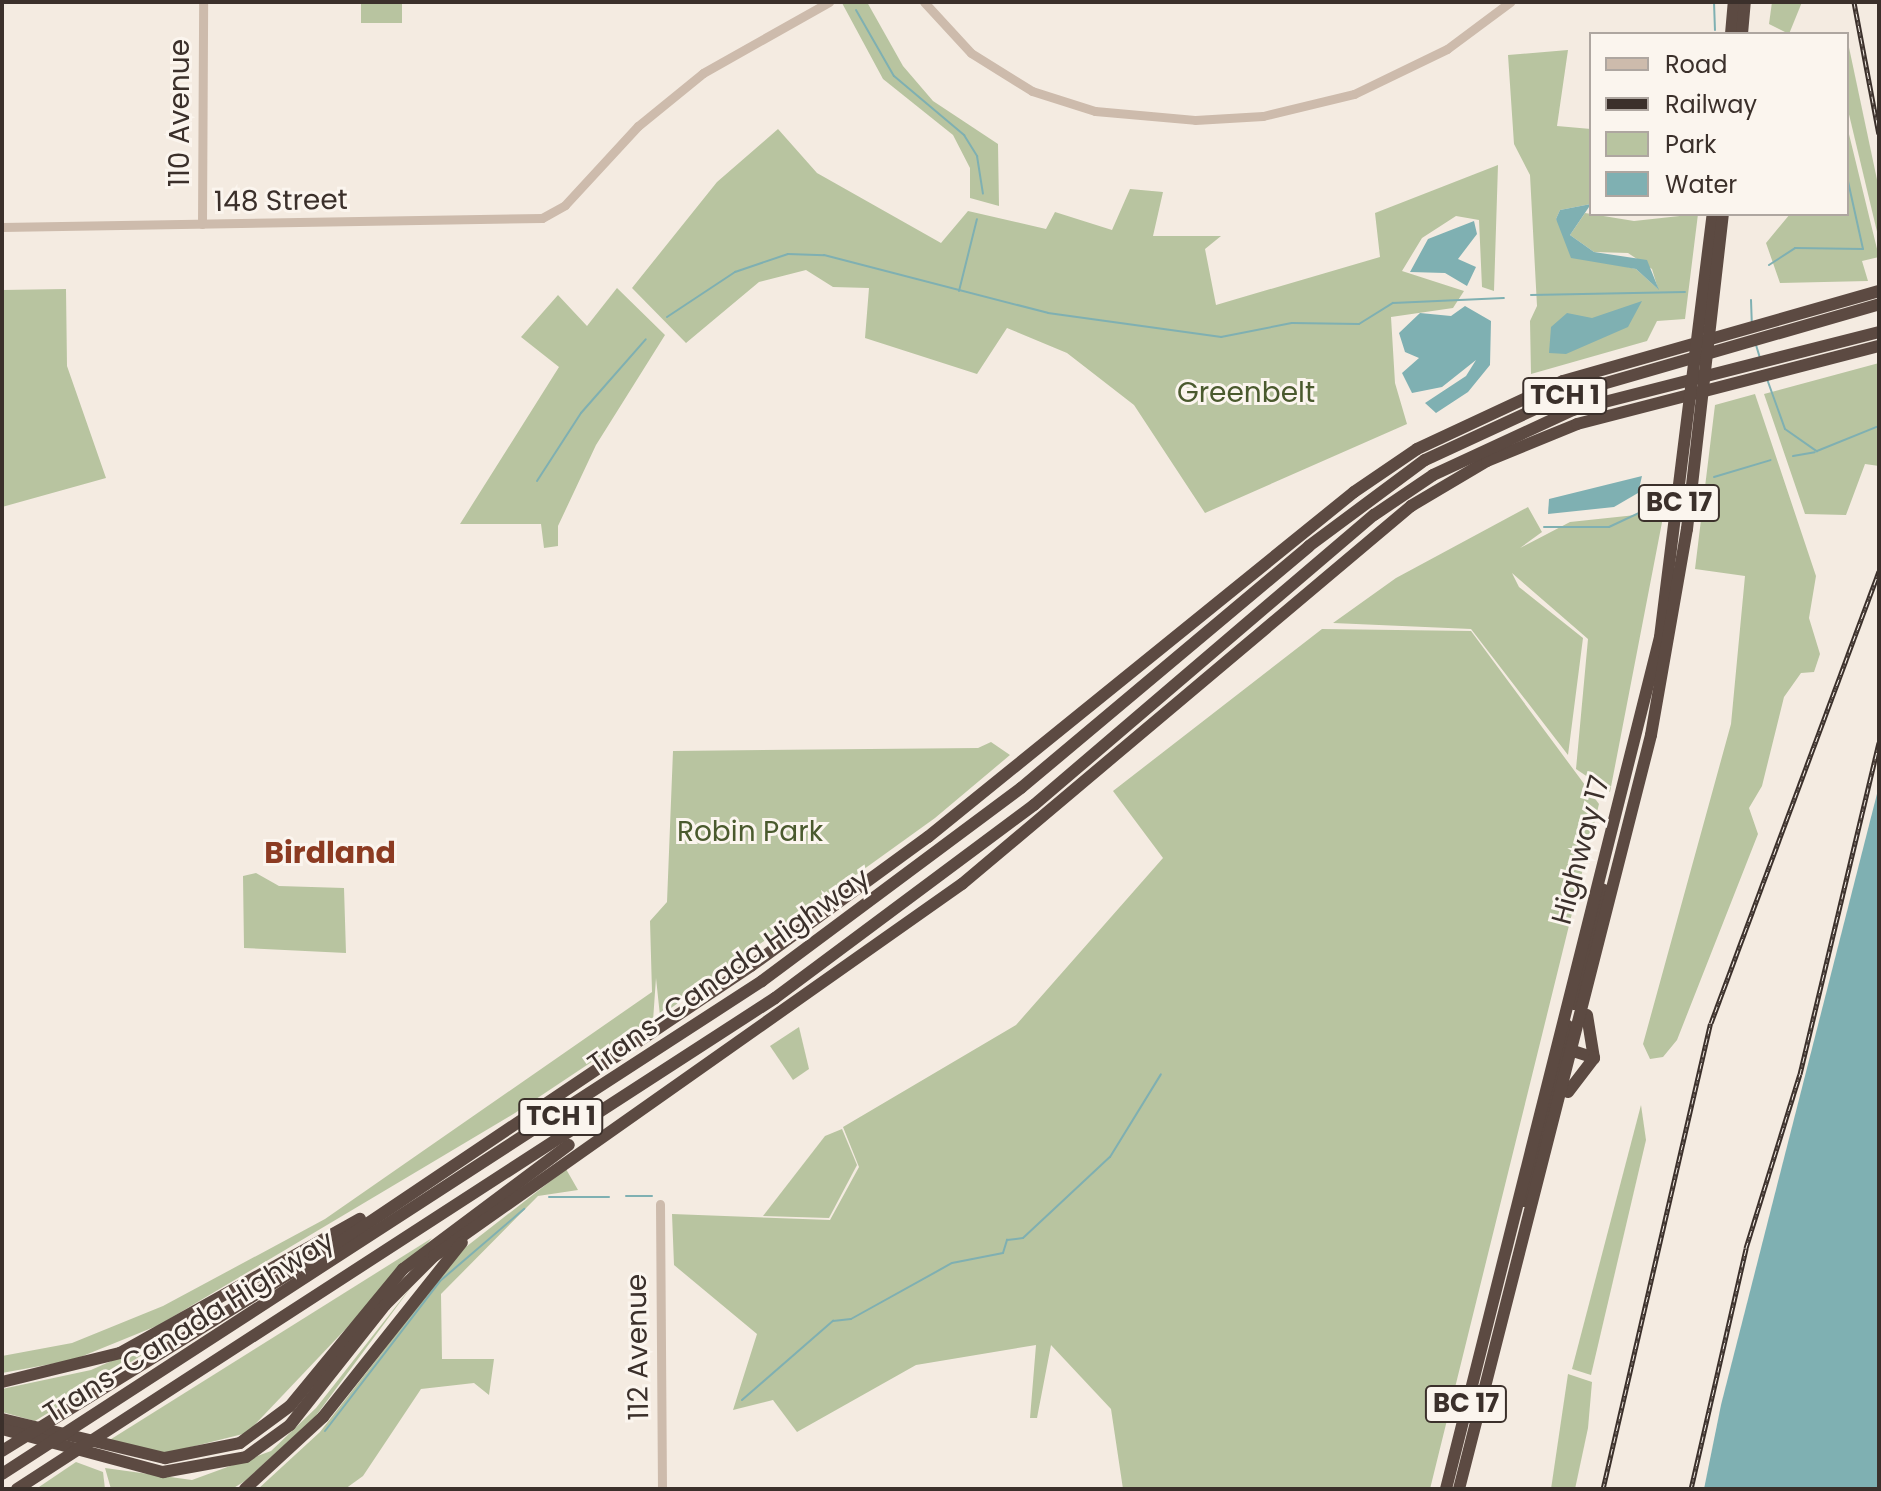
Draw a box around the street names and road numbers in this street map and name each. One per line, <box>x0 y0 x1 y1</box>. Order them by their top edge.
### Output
street label: 110 Avenue <box>163 39 197 187</box>
street label: 148 Street <box>214 183 348 219</box>
road number: TCH 1 <box>1521 374 1609 418</box>
road number: BC 17 <box>1637 481 1721 525</box>
street label: Highway 17 <box>1545 772 1617 928</box>
street label: Trans-Canada Highway <box>582 861 876 1081</box>
road number: TCH 1 <box>517 1095 605 1139</box>
street label: Trans-Canada Highway <box>38 1224 340 1430</box>
street label: 112 Avenue <box>620 1273 656 1421</box>
road number: BC 17 <box>1424 1382 1508 1426</box>

